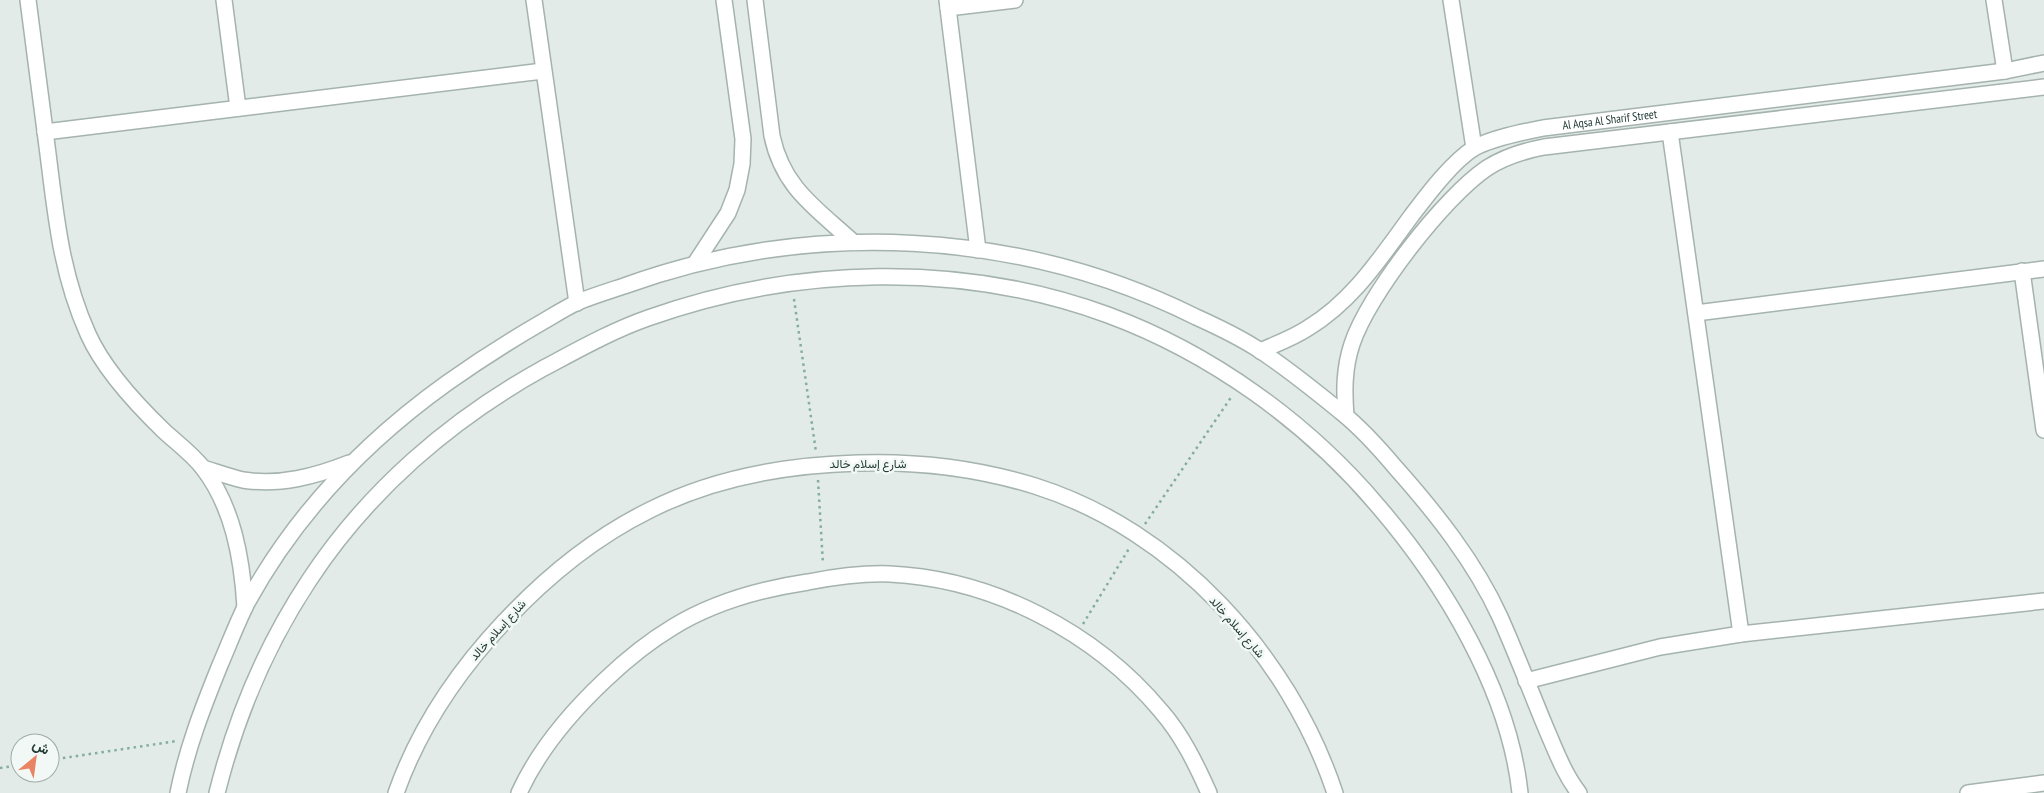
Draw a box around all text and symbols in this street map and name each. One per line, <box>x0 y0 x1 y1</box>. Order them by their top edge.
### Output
street label: Al Aqsa Al Sharif Street <box>1561 106 1659 133</box>
street label: شارع إسلام خالد <box>830 456 906 473</box>
street label: شارع إسلام خالد <box>1205 593 1268 662</box>
street label: شارع إسلام خالد <box>466 596 530 665</box>
north arrow <box>10 733 60 783</box>
text: ش <box>30 735 53 759</box>

